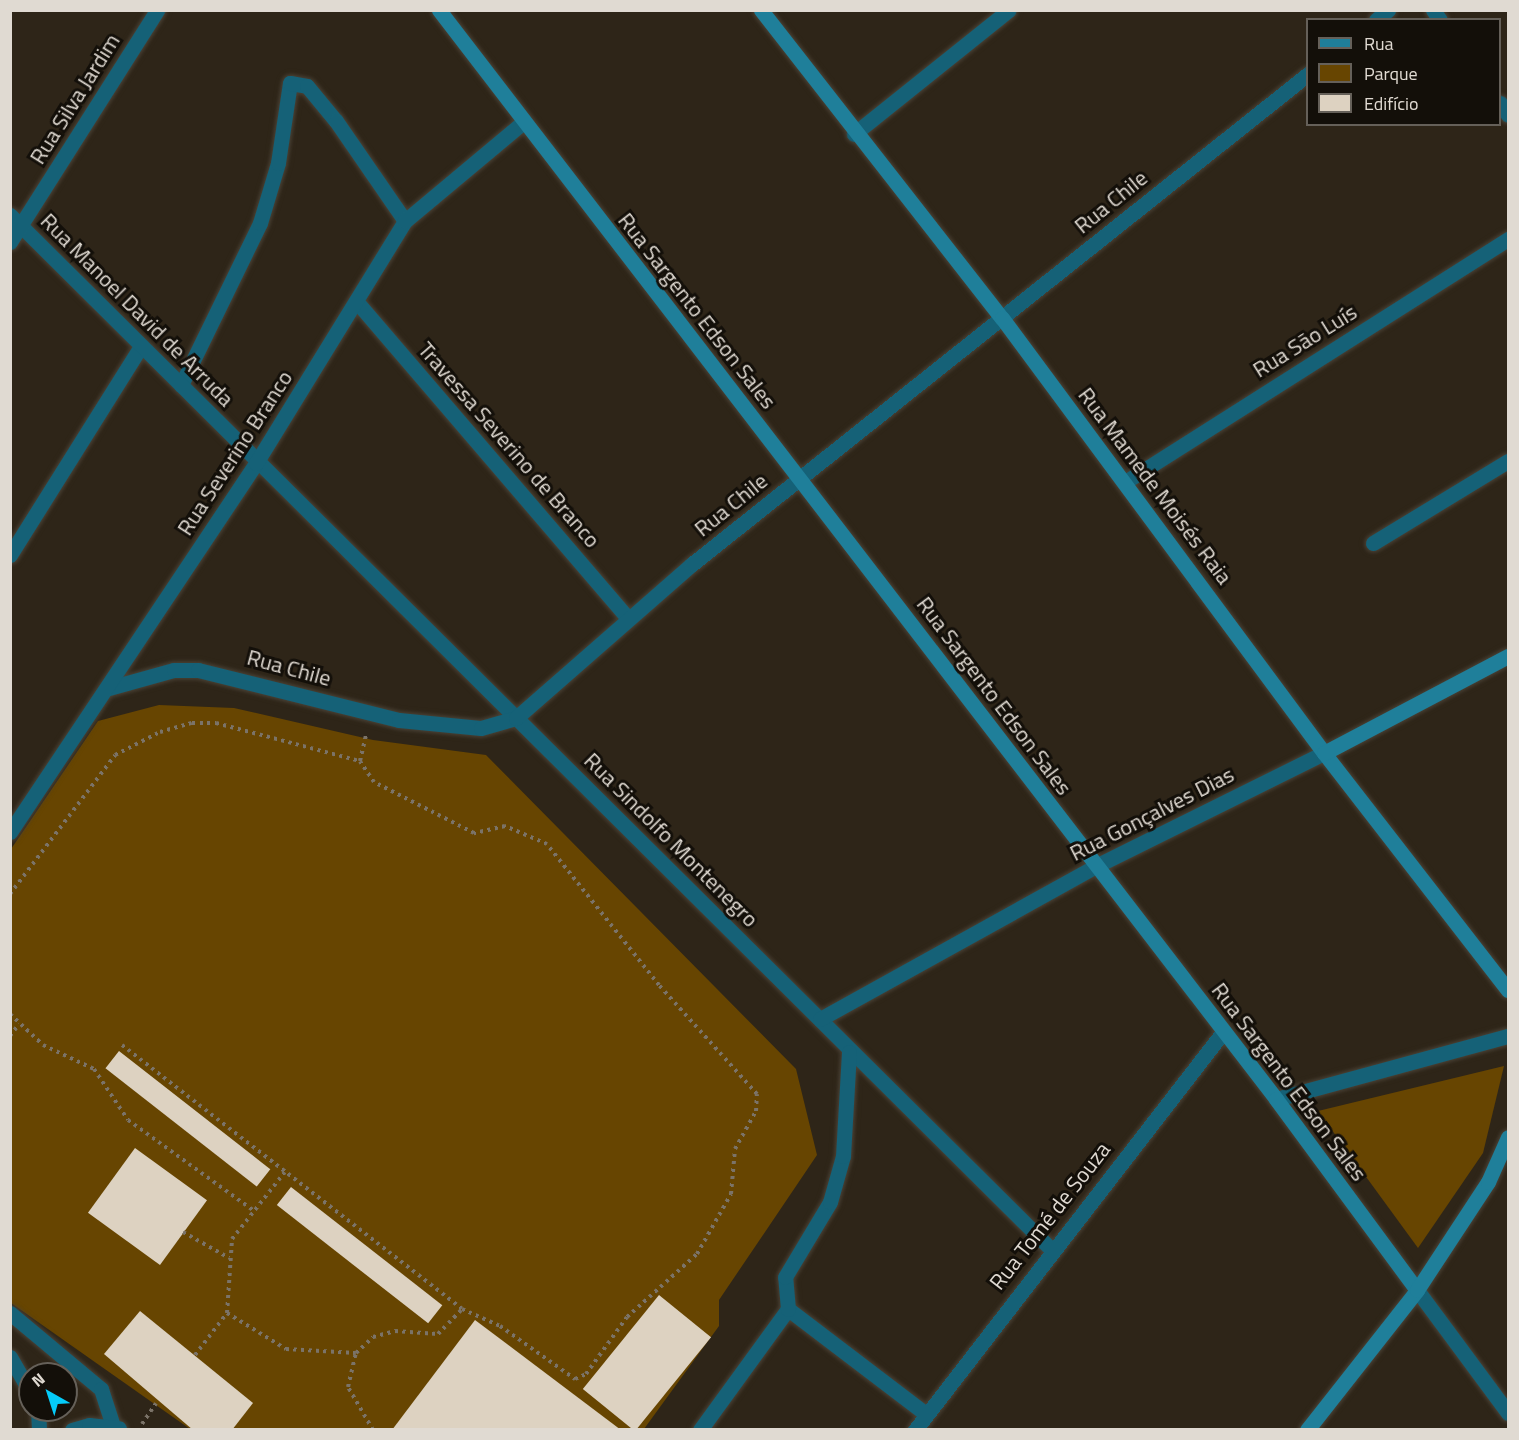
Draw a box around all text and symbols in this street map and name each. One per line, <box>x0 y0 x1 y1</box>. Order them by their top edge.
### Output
legend <box>1306 18 1501 126</box>
street label: Rua Silva Jardim <box>24 29 126 169</box>
text: Rua <box>1364 30 1394 57</box>
text: Parque <box>1364 60 1418 87</box>
text: Edifício <box>1364 90 1418 117</box>
street label: Rua Chile <box>1069 165 1153 239</box>
street label: Rua Manoel David de Arruda <box>35 208 239 412</box>
street label: Rua Sargento Edson Sales <box>612 208 782 414</box>
street label: Rua São Luís <box>1248 299 1362 383</box>
street label: Travessa Severino de Branco <box>413 337 605 553</box>
street label: Rua Severino Branco <box>172 366 298 540</box>
street label: Rua Mamede Moisés Raia <box>1072 383 1238 589</box>
street label: Rua Chile <box>689 468 773 542</box>
street label: Rua Sargento Edson Sales <box>911 592 1077 800</box>
street label: Rua Chile <box>244 644 334 692</box>
street label: Rua Sindolfo Montenegro <box>578 747 764 933</box>
street label: Rua Gonçalves Dias <box>1066 761 1238 867</box>
street label: Rua Sargento Edson Sales <box>1206 978 1372 1186</box>
street label: Rua Tomé de Souza <box>984 1137 1116 1295</box>
north arrow <box>18 1362 78 1422</box>
text: N <box>26 1367 50 1392</box>

